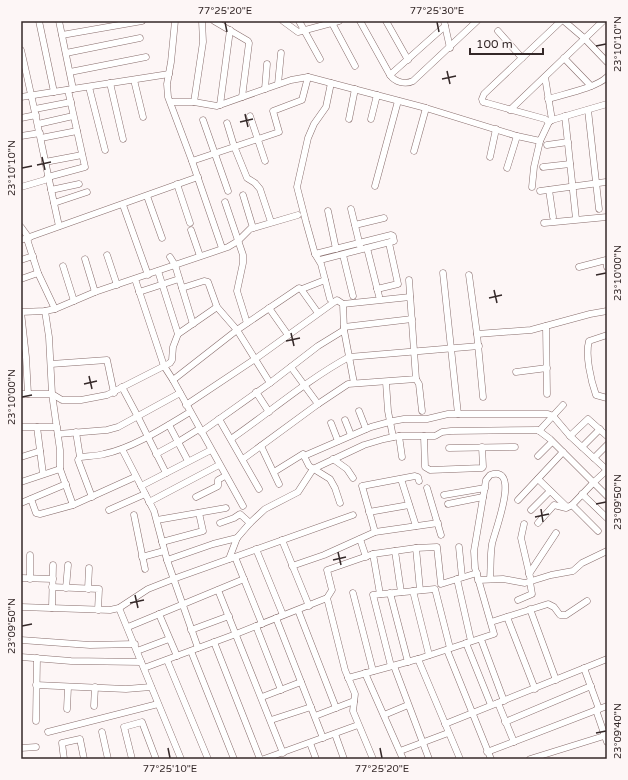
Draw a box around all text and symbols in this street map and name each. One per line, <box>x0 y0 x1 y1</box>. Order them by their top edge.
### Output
text: 77°25'20"E <box>198 5 252 17</box>
text: 77°25'30"E <box>410 5 464 17</box>
text: 23°10'10"N <box>612 16 624 72</box>
scale bar <box>470 30 543 56</box>
text: 100 m <box>476 37 513 51</box>
text: 23°10'10"N <box>6 140 18 196</box>
text: 23°10'00"N <box>612 245 624 301</box>
text: 23°10'00"N <box>6 369 18 425</box>
text: 23°09'50"N <box>612 474 624 530</box>
text: 23°09'50"N <box>6 598 18 654</box>
text: 23°09'40"N <box>612 703 624 759</box>
text: 77°25'10"E <box>143 763 197 775</box>
text: 77°25'20"E <box>355 763 409 775</box>

